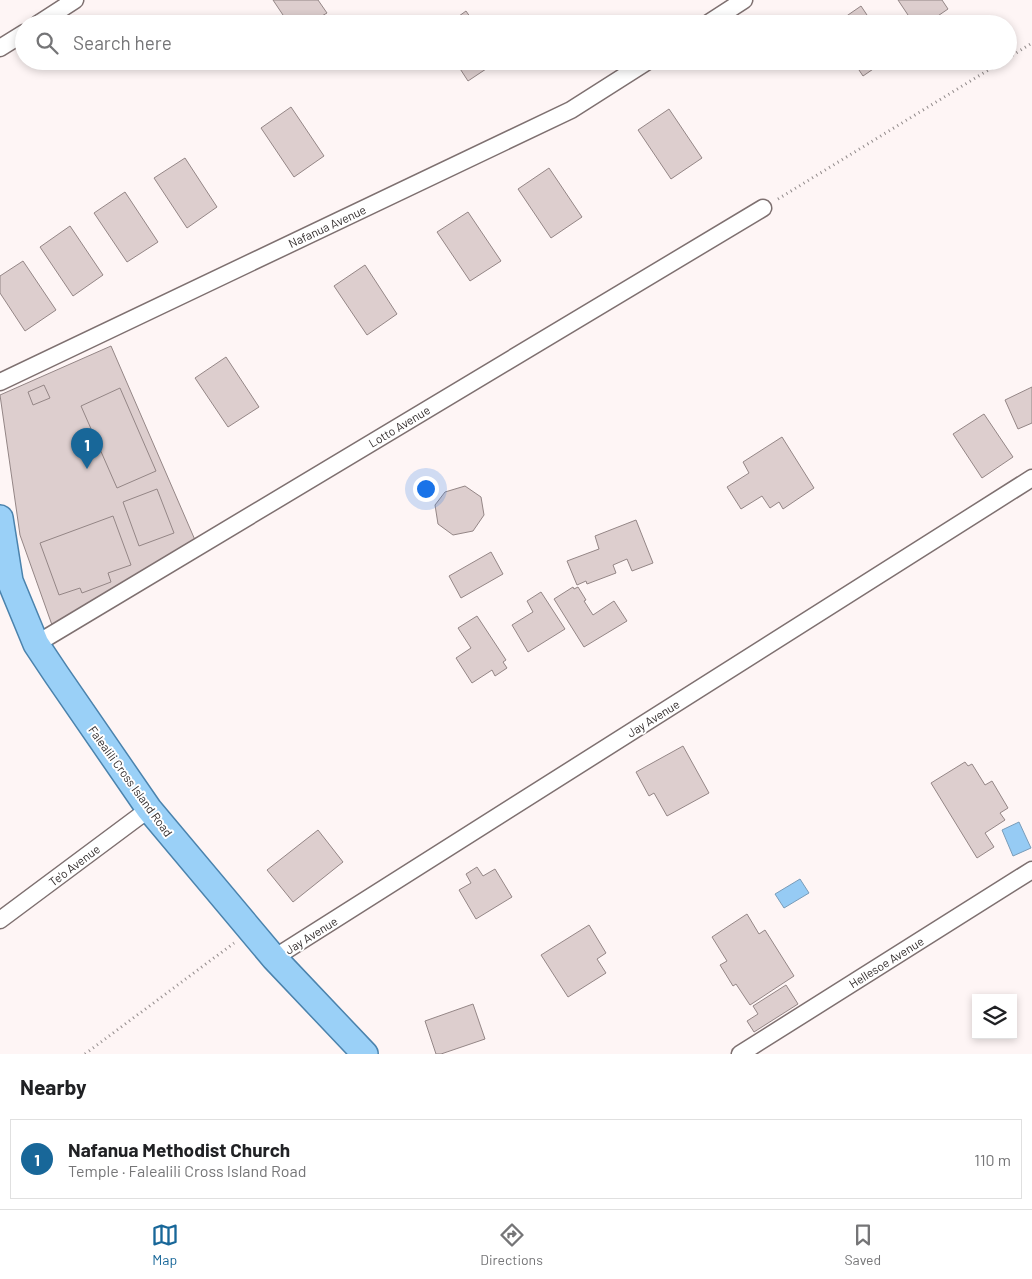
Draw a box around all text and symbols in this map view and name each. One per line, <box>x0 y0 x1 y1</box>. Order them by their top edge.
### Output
search box <box>15 15 1017 70</box>
icon: search <box>33 29 61 57</box>
text: Search here <box>73 31 172 54</box>
street label: Nafanua Avenue <box>286 202 368 250</box>
street label: Lotto Avenue <box>366 402 432 450</box>
pin: 1 <box>71 428 103 469</box>
your location <box>413 476 439 502</box>
street label: Jay Avenue <box>624 696 682 740</box>
street label: Falealili Cross Island Road <box>86 723 176 839</box>
street label: Te'o Avenue <box>46 841 102 889</box>
street label: Jay Avenue <box>282 913 340 957</box>
street label: Hellesoe Avenue <box>846 933 926 991</box>
map controls <box>972 994 1017 1039</box>
button: layers <box>972 994 1017 1039</box>
text: Nearby <box>20 1074 86 1099</box>
text: Nafanua Methodist Church <box>68 1138 290 1161</box>
text: 1 <box>34 1150 40 1169</box>
text: 110 m <box>974 1150 1011 1169</box>
text: Temple · Falealili Cross Island Road <box>68 1161 306 1180</box>
tab: Map <box>151 1221 179 1268</box>
tab: Directions <box>480 1221 543 1268</box>
tab: Saved <box>844 1221 881 1268</box>

